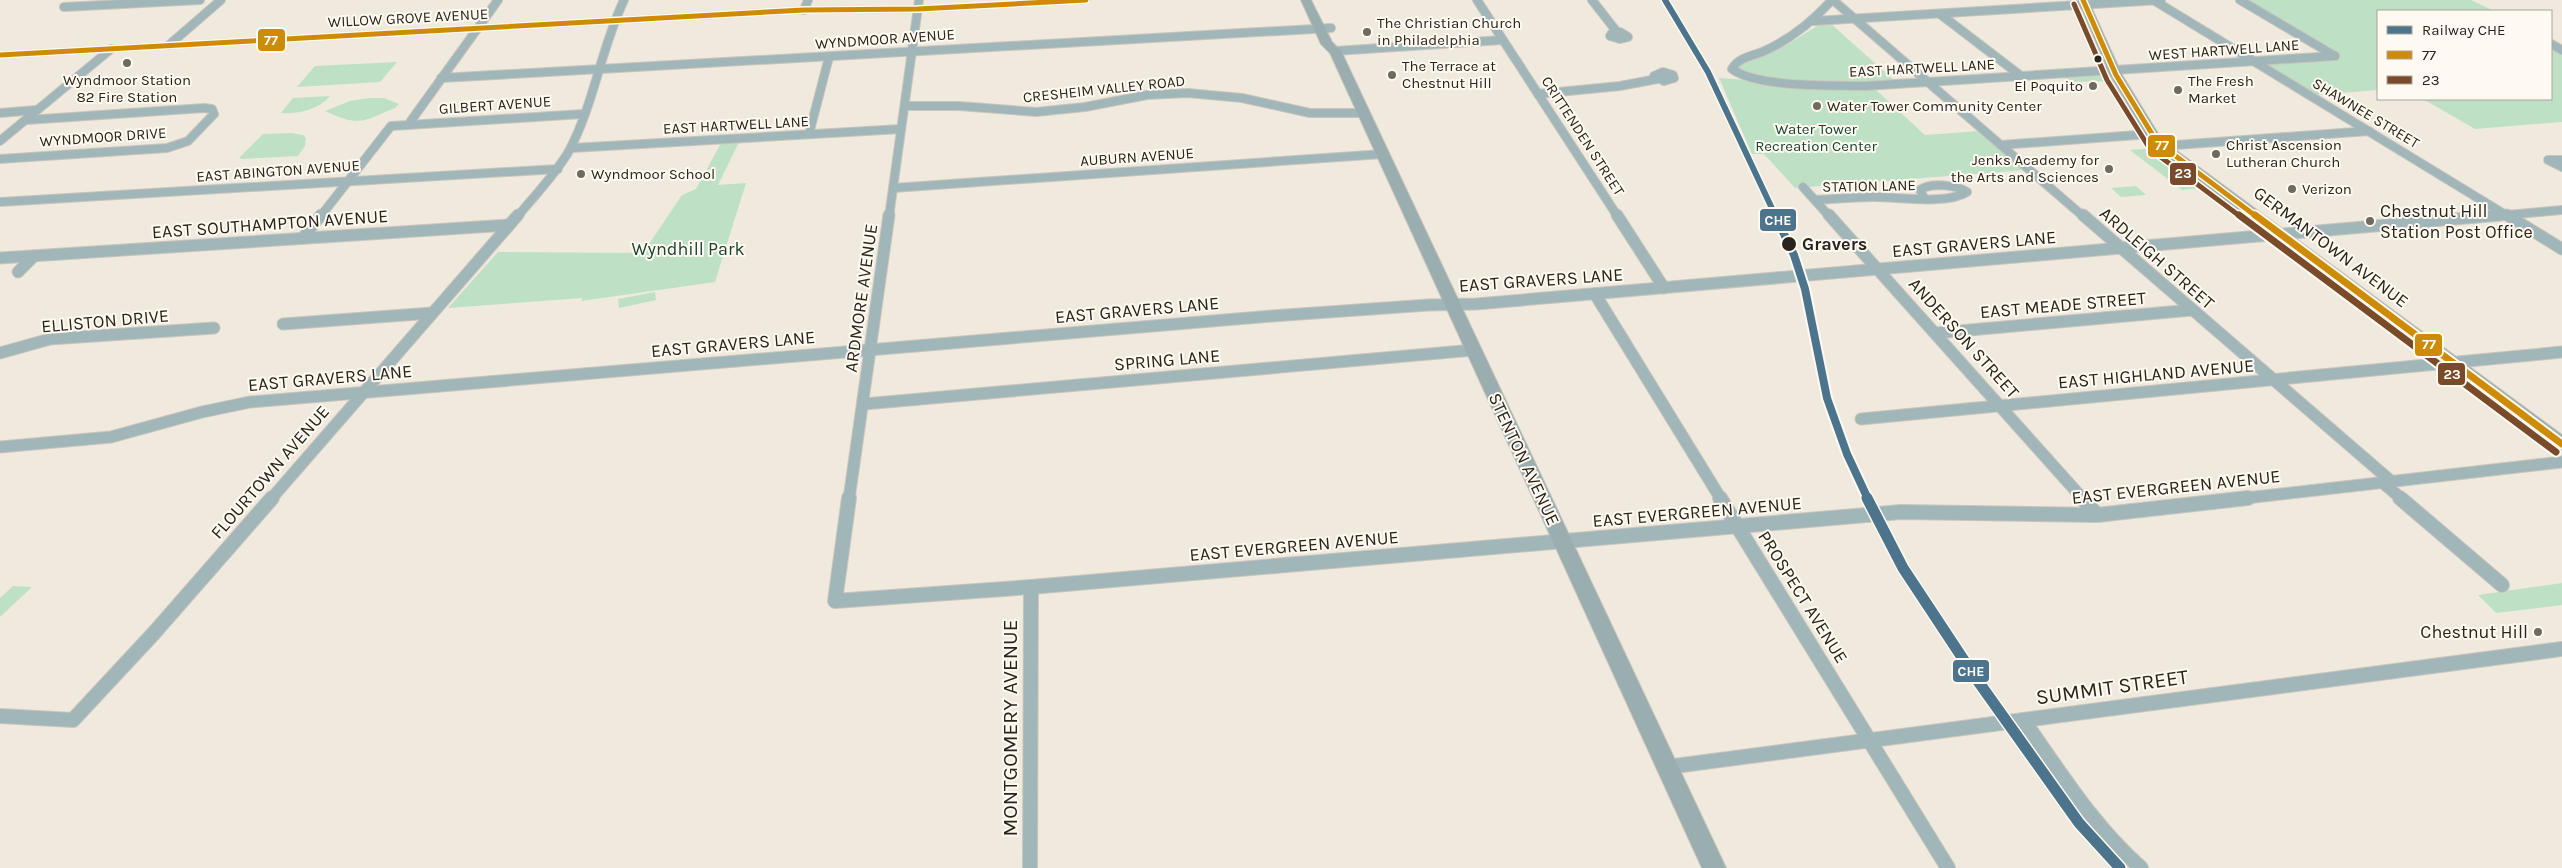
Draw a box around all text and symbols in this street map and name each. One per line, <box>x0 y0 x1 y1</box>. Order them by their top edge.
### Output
street label: WILLOW GROVE AVENUE <box>327 5 489 31</box>
legend <box>2377 10 2552 100</box>
place label: The Christian Church in Philadelphia <box>1377 14 1521 49</box>
text: Railway CHE <box>2422 21 2505 39</box>
street label: WYNDMOOR AVENUE <box>814 25 956 53</box>
marker: The Christian Church in Philadelphia <box>1361 26 1373 38</box>
line badge: 77 <box>257 28 286 52</box>
text: 77 <box>264 32 278 49</box>
street label: WEST HARTWELL LANE <box>2148 36 2300 64</box>
text: 77 <box>2422 46 2436 64</box>
unlabelled marker <box>2093 54 2103 64</box>
street label: EAST HARTWELL LANE <box>1848 55 1996 81</box>
marker: Wyndmoor Station 82 Fire Station <box>121 57 133 69</box>
place label: The Terrace at Chestnut Hill <box>1402 57 1496 92</box>
marker: The Terrace at Chestnut Hill <box>1386 69 1398 81</box>
place label: Wyndmoor Station 82 Fire Station <box>63 71 191 106</box>
text: 23 <box>2422 71 2440 89</box>
street label: CRESHEIM VALLEY ROAD <box>1022 72 1186 106</box>
place label: The Fresh Market <box>2188 72 2254 107</box>
street label: CRITTENDEN STREET <box>1538 73 1629 199</box>
street label: SHAWNEE STREET <box>2309 74 2423 152</box>
place label: El Poquito <box>2014 77 2083 95</box>
marker: El Poquito <box>2087 80 2099 92</box>
marker: The Fresh Market <box>2172 84 2184 96</box>
street label: GILBERT AVENUE <box>438 92 552 118</box>
place label: Water Tower Community Center <box>1827 97 2042 115</box>
marker: Water Tower Community Center <box>1811 100 1823 112</box>
street label: EAST HARTWELL LANE <box>662 112 810 138</box>
park label: Water Tower Recreation Center <box>1755 120 1877 155</box>
street label: WYNDMOOR DRIVE <box>39 124 167 150</box>
line badge: 77 <box>2147 134 2176 158</box>
place label: Christ Ascension Lutheran Church <box>2226 136 2342 171</box>
text: 77 <box>2155 137 2169 154</box>
street label: AUBURN AVENUE <box>1079 144 1195 170</box>
marker: Christ Ascension Lutheran Church <box>2210 148 2222 160</box>
place label: Jenks Academy for the Arts and Sciences <box>1951 151 2100 186</box>
street label: EAST ABINGTON AVENUE <box>196 156 360 186</box>
line badge: 23 <box>2169 162 2197 186</box>
marker: Jenks Academy for the Arts and Sciences <box>2103 163 2115 175</box>
place label: Wyndmoor School <box>591 165 715 183</box>
text: 23 <box>2174 165 2192 182</box>
marker: Wyndmoor School <box>575 168 587 180</box>
street label: STATION LANE <box>1822 176 1916 196</box>
place label: Verizon <box>2302 180 2352 198</box>
street label: GERMANTOWN AVENUE <box>2249 182 2413 312</box>
marker: Verizon <box>2286 183 2298 195</box>
place label: Chestnut Hill Station Post Office <box>2380 200 2533 243</box>
street label: ARDLEIGH STREET <box>2095 202 2219 314</box>
street label: EAST SOUTHAMPTON AVENUE <box>151 205 389 243</box>
line badge: CHE <box>1759 208 1797 232</box>
text: CHE <box>1765 212 1791 229</box>
marker: Chestnut Hill Station Post Office <box>2364 215 2376 227</box>
street label: ARDMORE AVENUE <box>840 222 882 374</box>
street label: EAST GRAVERS LANE <box>1891 226 2057 262</box>
place label: Gravers <box>1802 233 1867 255</box>
marker: Gravers <box>1780 235 1798 253</box>
park label: Wyndhill Park <box>631 238 745 260</box>
street label: EAST GRAVERS LANE <box>1458 263 1624 297</box>
street label: ANDERSON STREET <box>1904 273 2024 403</box>
street label: EAST MEADE STREET <box>1979 287 2147 323</box>
street label: EAST GRAVERS LANE <box>1054 292 1220 328</box>
street label: ELLISTON DRIVE <box>40 304 170 338</box>
street label: EAST GRAVERS LANE <box>650 326 816 362</box>
line badge: 77 <box>2414 333 2443 357</box>
text: 77 <box>2422 336 2436 353</box>
street label: SPRING LANE <box>1113 344 1221 376</box>
street label: EAST HIGHLAND AVENUE <box>2057 354 2255 394</box>
street label: EAST GRAVERS LANE <box>247 360 413 396</box>
line badge: 23 <box>2437 362 2466 386</box>
text: 23 <box>2443 366 2461 383</box>
street label: STENTON AVENUE <box>1484 389 1564 529</box>
street label: FLOURTOWN AVENUE <box>206 401 334 543</box>
street label: EAST EVERGREEN AVENUE <box>2071 465 2281 509</box>
street label: EAST EVERGREEN AVENUE <box>1592 492 1802 532</box>
street label: EAST EVERGREEN AVENUE <box>1189 526 1399 566</box>
street label: PROSPECT AVENUE <box>1753 527 1853 667</box>
street label: MONTGOMERY AVENUE <box>998 619 1022 837</box>
place label: Chestnut Hill <box>2420 621 2528 643</box>
marker: Chestnut Hill <box>2532 626 2544 638</box>
line badge: CHE <box>1952 659 1990 683</box>
text: CHE <box>1958 663 1984 680</box>
street label: SUMMIT STREET <box>2034 664 2190 710</box>

